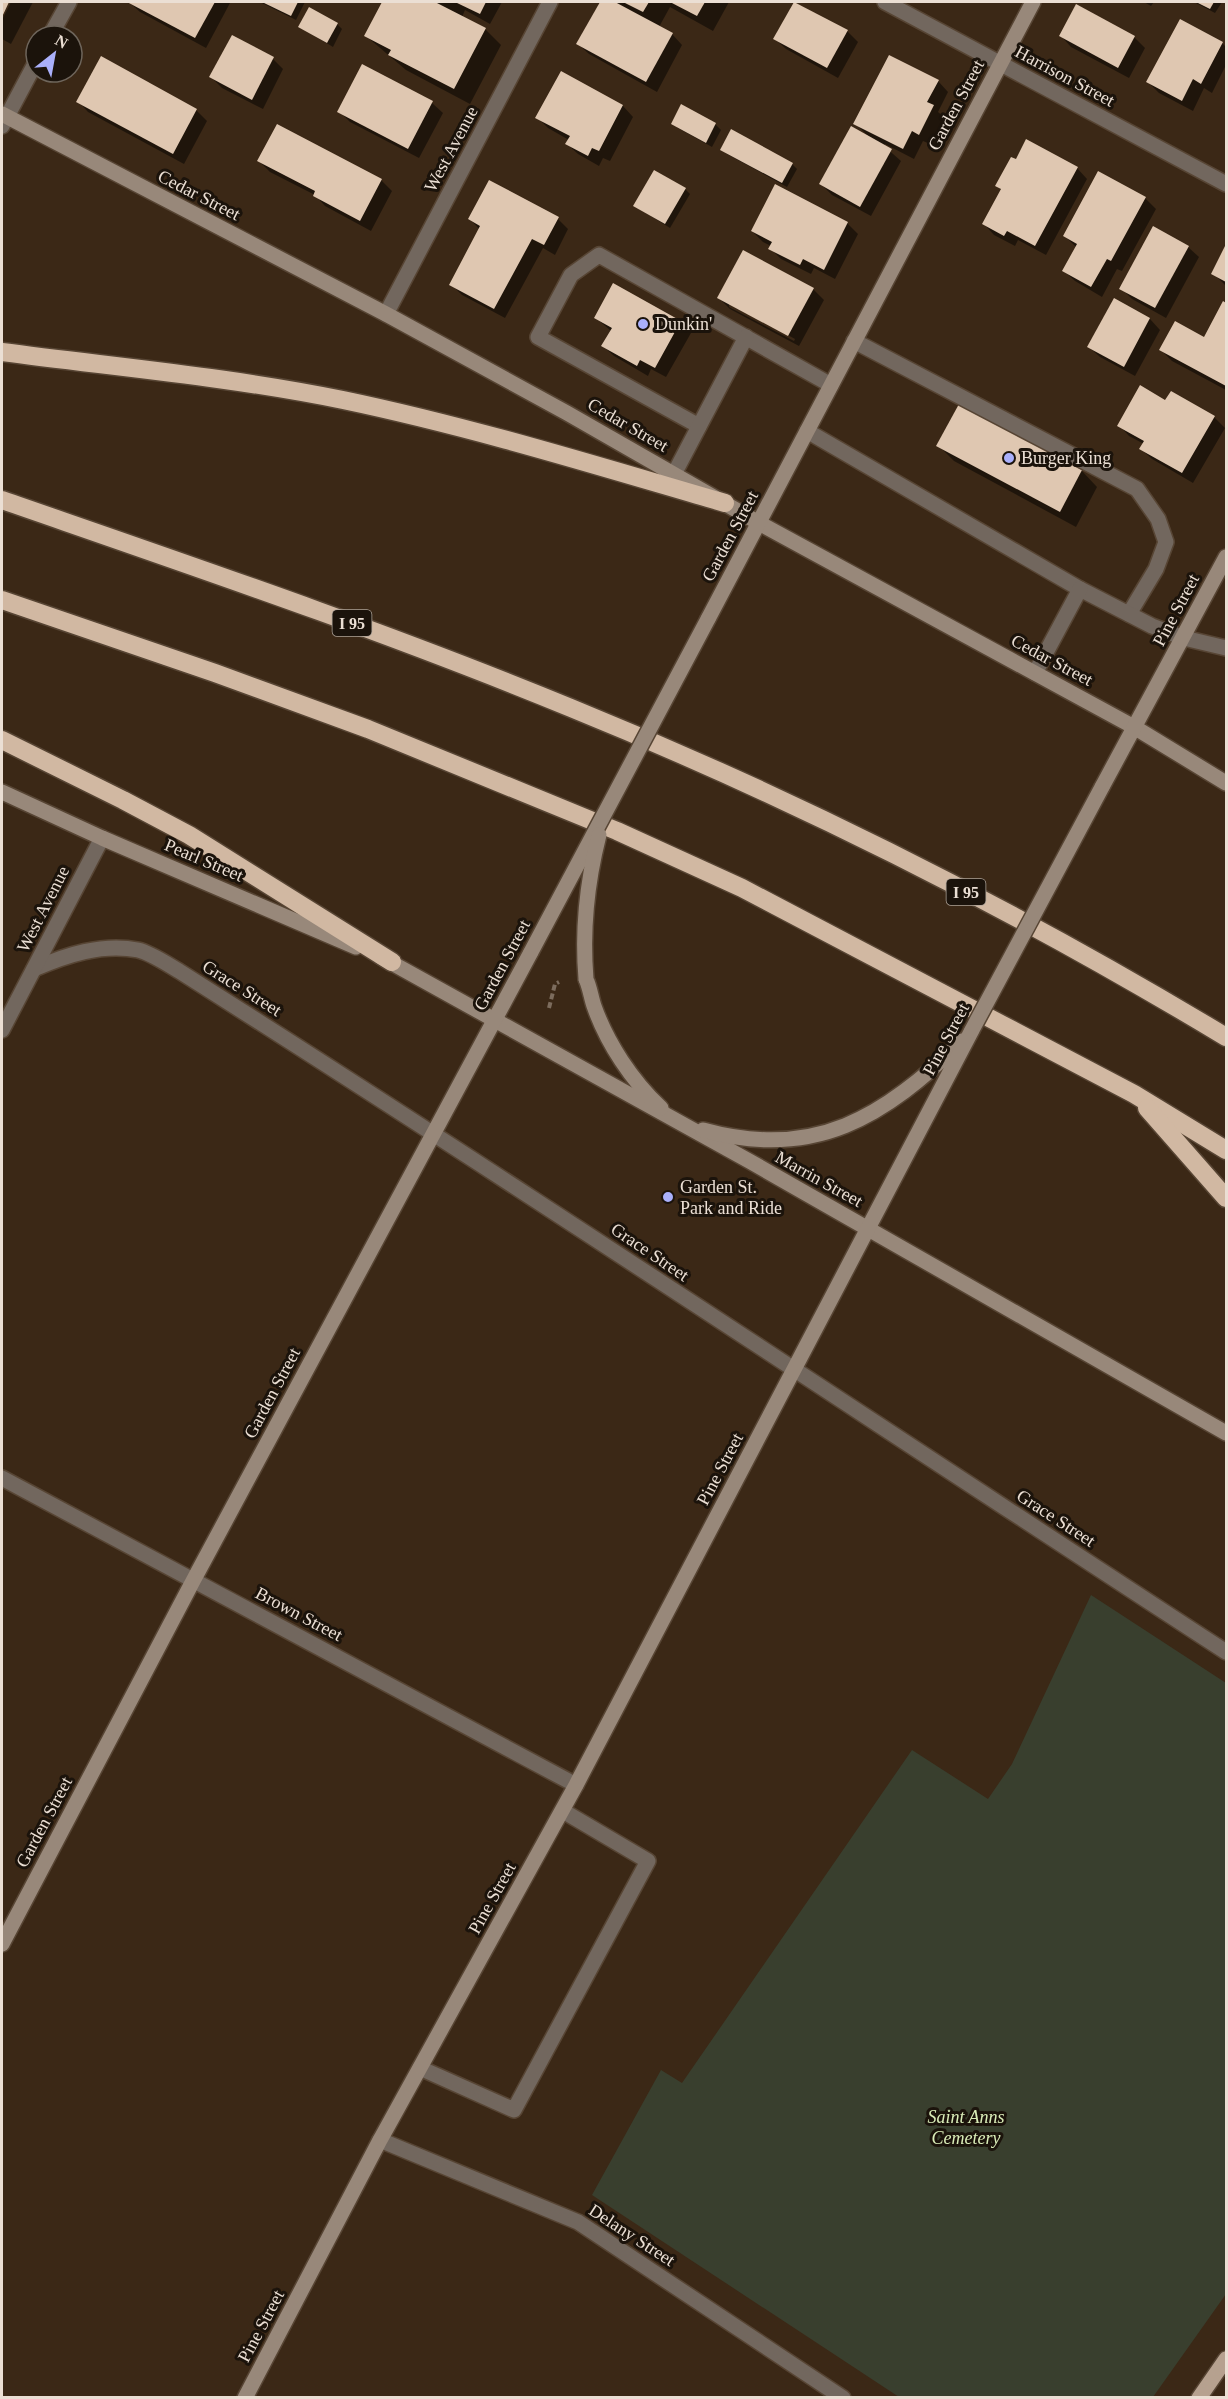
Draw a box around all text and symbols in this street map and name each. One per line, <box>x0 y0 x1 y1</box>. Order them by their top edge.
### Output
north arrow <box>24 24 84 84</box>
text: N <box>52 31 71 52</box>
street label: Harrison Street <box>1012 41 1118 111</box>
street label: Garden Street <box>924 56 988 154</box>
street label: West Avenue <box>420 103 482 195</box>
street label: Cedar Street <box>155 166 243 224</box>
place label: Dunkin' <box>655 314 712 334</box>
marker: Dunkin' <box>636 317 650 331</box>
street label: Cedar Street <box>584 394 672 456</box>
place label: Burger King <box>1021 448 1111 468</box>
marker: Burger King <box>1002 451 1016 465</box>
street label: Garden Street <box>698 487 762 585</box>
street label: Pine Street <box>1149 571 1203 649</box>
road number: I 95 <box>332 610 372 636</box>
street label: Cedar Street <box>1008 630 1096 690</box>
street label: Pearl Street <box>162 834 246 886</box>
street label: West Avenue <box>13 863 73 955</box>
road number: I 95 <box>946 879 986 905</box>
street label: Garden Street <box>470 916 534 1014</box>
street label: Grace Street <box>199 956 285 1020</box>
street label: Pine Street <box>919 1000 973 1078</box>
street label: Marrin Street <box>772 1147 866 1211</box>
place label: Garden St. Park and Ride <box>680 1177 782 1218</box>
marker: Garden St. Park and Ride <box>661 1190 675 1204</box>
street label: Grace Street <box>607 1219 693 1285</box>
street label: Garden Street <box>240 1344 304 1442</box>
street label: Pine Street <box>693 1430 747 1508</box>
street label: Grace Street <box>1013 1485 1099 1551</box>
street label: Brown Street <box>252 1583 346 1645</box>
street label: Garden Street <box>12 1773 76 1871</box>
street label: Pine Street <box>464 1859 520 1937</box>
park label: Saint Anns Cemetery <box>927 2107 1005 2148</box>
street label: Delany Street <box>585 2200 679 2270</box>
street label: Pine Street <box>234 2287 288 2365</box>

